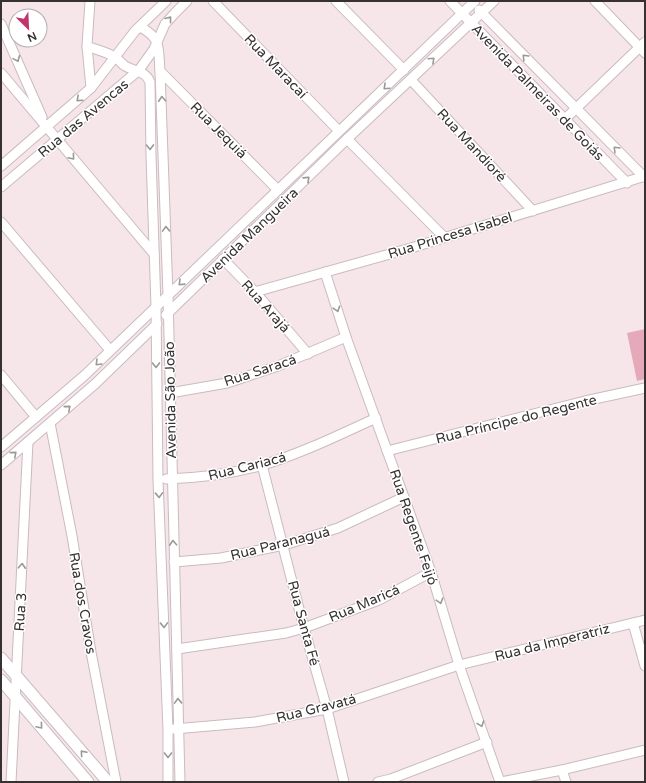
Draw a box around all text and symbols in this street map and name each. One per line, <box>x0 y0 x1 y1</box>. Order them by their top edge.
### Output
north arrow <box>8 8 48 48</box>
one-way arrow <box>165 17 172 24</box>
street label: Avenida Palmeiras de Goiás <box>468 20 608 164</box>
text: N <box>25 29 39 44</box>
street label: Rua Maracaí <box>241 30 311 103</box>
one-way arrow <box>522 54 530 62</box>
one-way arrow <box>12 56 20 63</box>
one-way arrow <box>427 58 435 65</box>
street label: Rua das Avencas <box>35 75 132 161</box>
one-way arrow <box>383 82 391 89</box>
one-way arrow <box>77 95 84 102</box>
one-way arrow <box>157 96 166 102</box>
street label: Rua Jequiá <box>187 98 251 162</box>
street label: Rua Mandioré <box>433 105 510 186</box>
one-way arrow <box>146 144 154 150</box>
one-way arrow <box>613 146 621 154</box>
one-way arrow <box>67 152 74 160</box>
one-way arrow <box>302 176 310 183</box>
street label: Avenida Mangueira <box>197 184 302 286</box>
street label: Rua Princesa Isabel <box>386 209 514 262</box>
one-way arrow <box>161 226 170 232</box>
street label: Rua Arajá <box>238 276 294 336</box>
one-way arrow <box>178 278 186 286</box>
one-way arrow <box>332 306 341 313</box>
street label: Avenida São João <box>161 341 180 459</box>
street label: Rua Saracá <box>222 351 298 390</box>
one-way arrow <box>95 358 102 366</box>
one-way arrow <box>152 362 161 368</box>
street label: Rua Príncipe do Regente <box>434 391 598 448</box>
one-way arrow <box>63 405 71 412</box>
street label: Rua Cariacá <box>206 449 288 484</box>
one-way arrow <box>10 451 17 458</box>
street label: Rua Regente Feijó <box>386 467 441 587</box>
one-way arrow <box>155 492 163 498</box>
street label: Rua Paranaguá <box>229 523 332 564</box>
one-way arrow <box>169 540 178 546</box>
street label: Rua dos Cravos <box>65 551 100 656</box>
one-way arrow <box>18 563 26 569</box>
street label: Rua Santa Fé <box>284 579 323 668</box>
street label: Rua Maricá <box>326 581 402 626</box>
street label: Rua 3 <box>11 592 30 632</box>
one-way arrow <box>435 597 443 604</box>
street label: Rua da Imperatriz <box>493 620 611 665</box>
one-way arrow <box>160 622 168 628</box>
street label: Rua Gravatá <box>274 690 358 727</box>
one-way arrow <box>174 698 182 704</box>
one-way arrow <box>476 720 484 727</box>
one-way arrow <box>36 721 43 728</box>
one-way arrow <box>80 750 87 757</box>
one-way arrow <box>164 752 172 758</box>

